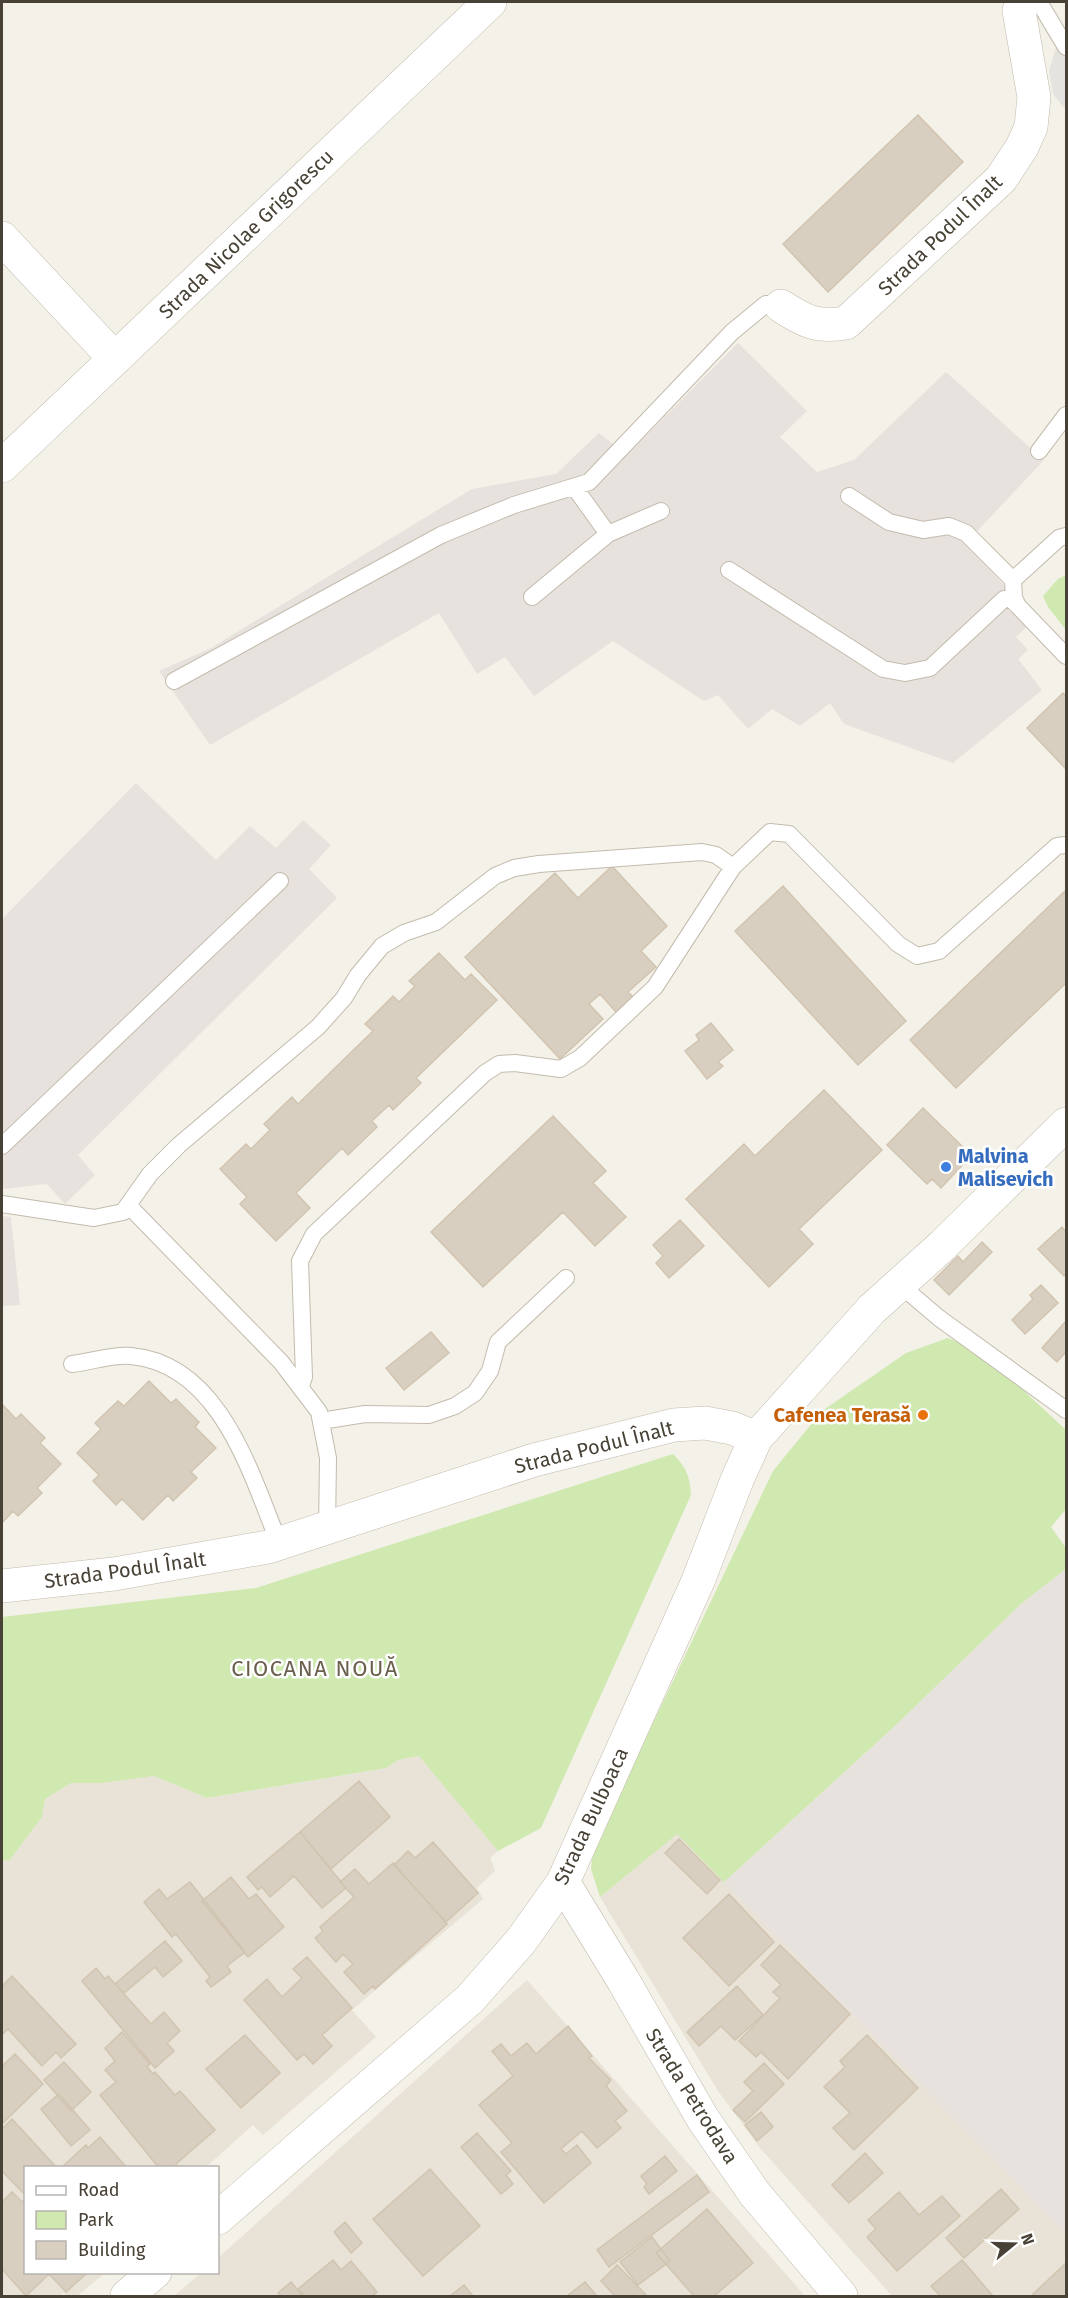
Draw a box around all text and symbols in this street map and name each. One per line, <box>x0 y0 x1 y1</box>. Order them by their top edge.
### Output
street label: Strada Nicolae Grigorescu <box>154 144 338 324</box>
street label: Strada Podul Înalt <box>873 169 1008 300</box>
place label: Malvina Malisevich <box>958 1144 1054 1191</box>
marker: Malvina Malisevich <box>939 1160 953 1174</box>
place label: Cafenea Terasă <box>773 1403 911 1427</box>
marker: Cafenea Terasă <box>916 1408 930 1422</box>
street label: Strada Podul Înalt <box>512 1415 677 1478</box>
street label: Strada Podul Înalt <box>43 1547 208 1593</box>
district label: CIOCANA NOUĂ <box>231 1655 399 1682</box>
street label: Strada Bulboaca <box>549 1744 633 1888</box>
street label: Strada Petrodava <box>641 2024 743 2168</box>
legend <box>24 2166 219 2274</box>
text: Road <box>78 2179 120 2201</box>
text: Park <box>78 2209 114 2231</box>
north arrow <box>984 2214 1044 2274</box>
text: N <box>1017 2231 1038 2247</box>
text: Building <box>78 2239 146 2261</box>

